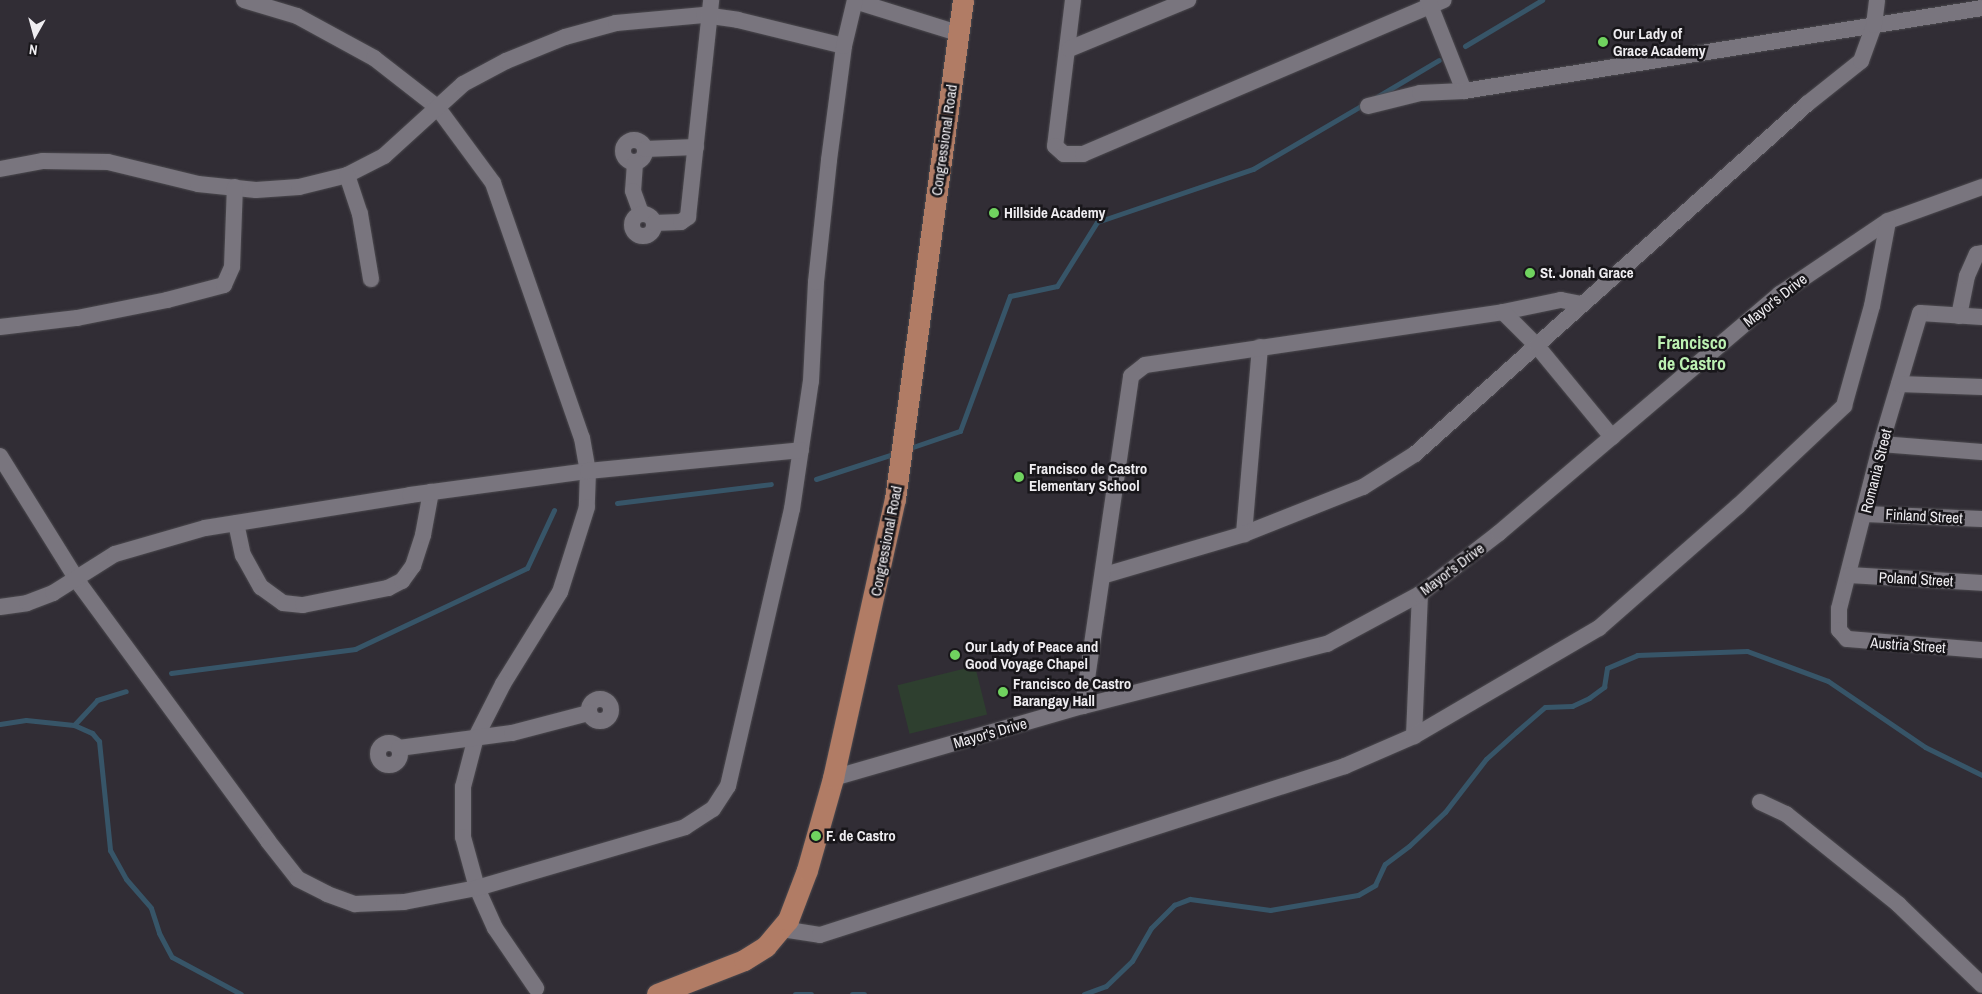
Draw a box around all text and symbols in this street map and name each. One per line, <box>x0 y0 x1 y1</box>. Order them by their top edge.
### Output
north arrow <box>10 10 60 60</box>
place label: Our Lady of Grace Academy <box>1613 24 1706 59</box>
marker: Our Lady of Grace Academy <box>1597 36 1609 48</box>
text: N <box>28 40 38 59</box>
street label: Congressional Road <box>927 83 961 197</box>
place label: Hillside Academy <box>1004 204 1106 222</box>
marker: Hillside Academy <box>988 207 1000 219</box>
place label: St. Jonah Grace <box>1540 264 1634 282</box>
marker: St. Jonah Grace <box>1524 267 1536 279</box>
street label: Mayor's Drive <box>1740 270 1810 330</box>
district label: Francisco de Castro <box>1657 333 1727 376</box>
street label: Romania Street <box>1857 427 1895 515</box>
place label: Francisco de Castro Elementary School <box>1029 459 1147 494</box>
marker: Francisco de Castro Elementary School <box>1013 471 1025 483</box>
street label: Congressional Road <box>866 484 906 598</box>
street label: Finland Street <box>1885 505 1963 527</box>
street label: Mayor's Drive <box>1416 539 1488 599</box>
street label: Poland Street <box>1878 568 1954 590</box>
street label: Austria Street <box>1870 633 1946 657</box>
place label: Our Lady of Peace and Good Voyage Chapel <box>965 637 1098 672</box>
marker: Our Lady of Peace and Good Voyage Chapel <box>949 649 961 661</box>
place label: Francisco de Castro Barangay Hall <box>1013 674 1131 709</box>
marker: Francisco de Castro Barangay Hall <box>997 686 1009 698</box>
street label: Mayor's Drive <box>951 714 1029 752</box>
place label: F. de Castro <box>826 827 896 845</box>
marker: F. de Castro <box>810 830 822 842</box>

